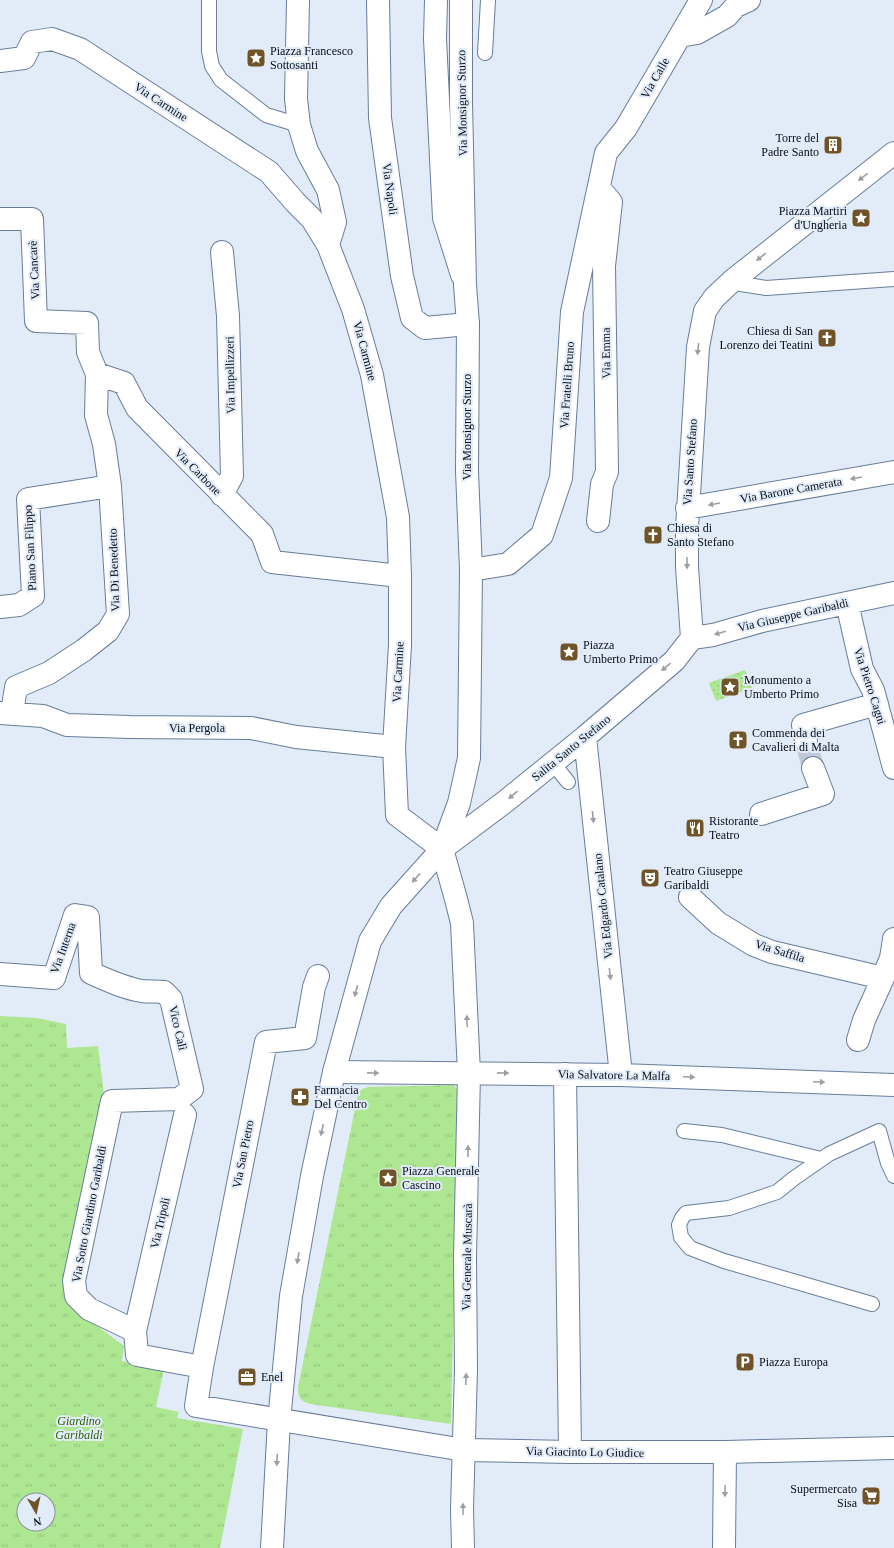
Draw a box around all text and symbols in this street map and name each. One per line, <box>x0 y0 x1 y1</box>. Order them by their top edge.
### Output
place label: Piazza Francesco Sottosanti <box>270 44 353 72</box>
place icon: Piazza Francesco Sottosanti <box>245 47 267 69</box>
street label: Via Monsignor Sturzo <box>454 50 470 156</box>
street label: Via Calle <box>638 55 672 101</box>
street label: Via Carmine <box>132 80 190 124</box>
place label: Torre del Padre Santo <box>761 131 820 159</box>
building icon: Torre del Padre Santo <box>822 134 844 156</box>
street label: Via Napoli <box>379 162 401 217</box>
one-way arrow <box>858 173 869 181</box>
place label: Piazza Martiri d'Ungheria <box>779 204 848 232</box>
place icon: Piazza Martiri d'Ungheria <box>850 207 872 229</box>
street label: Via Cancarè <box>25 240 43 300</box>
one-way arrow <box>756 253 767 262</box>
street label: Via Carmine <box>350 320 380 382</box>
place label: Chiesa di San Lorenzo dei Teatini <box>719 324 814 352</box>
street label: Via Emma <box>599 327 613 379</box>
church icon: Chiesa di San Lorenzo dei Teatini <box>816 327 838 349</box>
street label: Via Impellizzeri <box>222 335 238 414</box>
street label: Via Fratelli Bruno <box>557 341 577 429</box>
one-way arrow <box>695 343 701 355</box>
street label: Via Monsignor Sturzo <box>460 374 474 480</box>
street label: Via Santo Stefano <box>680 418 700 506</box>
street label: Via Carbone <box>172 446 224 498</box>
street label: Via Barone Camerata <box>739 474 844 506</box>
one-way arrow <box>849 476 862 482</box>
one-way arrow <box>708 501 720 507</box>
street label: Piano San Filippo <box>21 505 39 591</box>
place label: Chiesa di Santo Stefano <box>667 521 734 549</box>
church icon: Chiesa di Santo Stefano <box>642 524 664 546</box>
street label: Via Di Benedetto <box>106 528 122 612</box>
one-way arrow <box>684 557 690 570</box>
street label: Via Giuseppe Garibaldi <box>736 595 850 635</box>
one-way arrow <box>713 630 725 636</box>
place label: Piazza Umberto Primo <box>583 638 658 666</box>
street label: Via Carmine <box>389 641 407 703</box>
place icon: Piazza Umberto Primo <box>558 641 580 663</box>
street label: Via Pietro Cagni <box>851 646 889 727</box>
one-way arrow <box>661 663 672 672</box>
place label: Monumento a Umberto Primo <box>744 673 819 701</box>
place icon: Monumento a Umberto Primo <box>719 676 741 698</box>
street label: Salita Santo Stefano <box>529 712 613 784</box>
street label: Via Pergola <box>169 721 226 735</box>
place label: Commenda dei Cavalieri di Malta <box>752 726 840 754</box>
church icon: Commenda dei Cavalieri di Malta <box>727 729 749 751</box>
one-way arrow <box>507 791 518 800</box>
one-way arrow <box>590 811 596 823</box>
place label: Ristorante Teatro <box>709 814 758 842</box>
restaurant icon: Ristorante Teatro <box>684 817 706 839</box>
street label: Via Edgardo Catalano <box>591 853 615 959</box>
place label: Teatro Giuseppe Garibaldi <box>664 864 743 892</box>
theatre icon: Teatro Giuseppe Garibaldi <box>639 867 661 889</box>
one-way arrow <box>411 873 420 883</box>
street label: Via Interna <box>47 920 79 976</box>
street label: Via Saffila <box>753 937 807 965</box>
one-way arrow <box>607 968 613 980</box>
one-way arrow <box>353 985 359 997</box>
street label: Vico Calì <box>166 1004 190 1052</box>
one-way arrow <box>463 1015 470 1027</box>
street label: Via Salvatore La Malfa <box>558 1067 671 1083</box>
one-way arrow <box>367 1070 380 1076</box>
one-way arrow <box>497 1070 510 1076</box>
one-way arrow <box>683 1074 695 1081</box>
one-way arrow <box>813 1079 825 1086</box>
place label: Farmacia Del Centro <box>314 1083 367 1111</box>
pharmacy icon: Farmacia Del Centro <box>289 1086 311 1108</box>
street label: Via San Pietro <box>230 1119 256 1189</box>
one-way arrow <box>318 1124 324 1137</box>
street label: Via Sotto Giardino Garibaldi <box>69 1144 109 1284</box>
one-way arrow <box>465 1144 471 1157</box>
place label: Piazza Generale Cascino <box>402 1164 480 1192</box>
place icon: Piazza Generale Cascino <box>377 1167 399 1189</box>
street label: Via Tripoli <box>147 1195 173 1250</box>
street label: Via Generale Muscarà <box>459 1203 475 1311</box>
one-way arrow <box>295 1252 301 1264</box>
parking icon: Piazza Europa <box>734 1351 756 1373</box>
place label: Piazza Europa <box>759 1355 829 1369</box>
office icon: Enel <box>236 1366 258 1388</box>
place label: Enel <box>261 1370 284 1384</box>
one-way arrow <box>463 1372 469 1385</box>
park label: Giardino Garibaldi <box>55 1414 103 1442</box>
street label: Via Giacinto Lo Giudice <box>526 1444 644 1460</box>
one-way arrow <box>274 1454 280 1467</box>
place label: Supermercato Sisa <box>790 1482 858 1510</box>
one-way arrow <box>722 1485 728 1498</box>
supermarket icon: Supermercato Sisa <box>860 1485 882 1507</box>
north arrow <box>16 1492 56 1532</box>
one-way arrow <box>460 1502 466 1515</box>
text: N <box>33 1515 42 1528</box>

